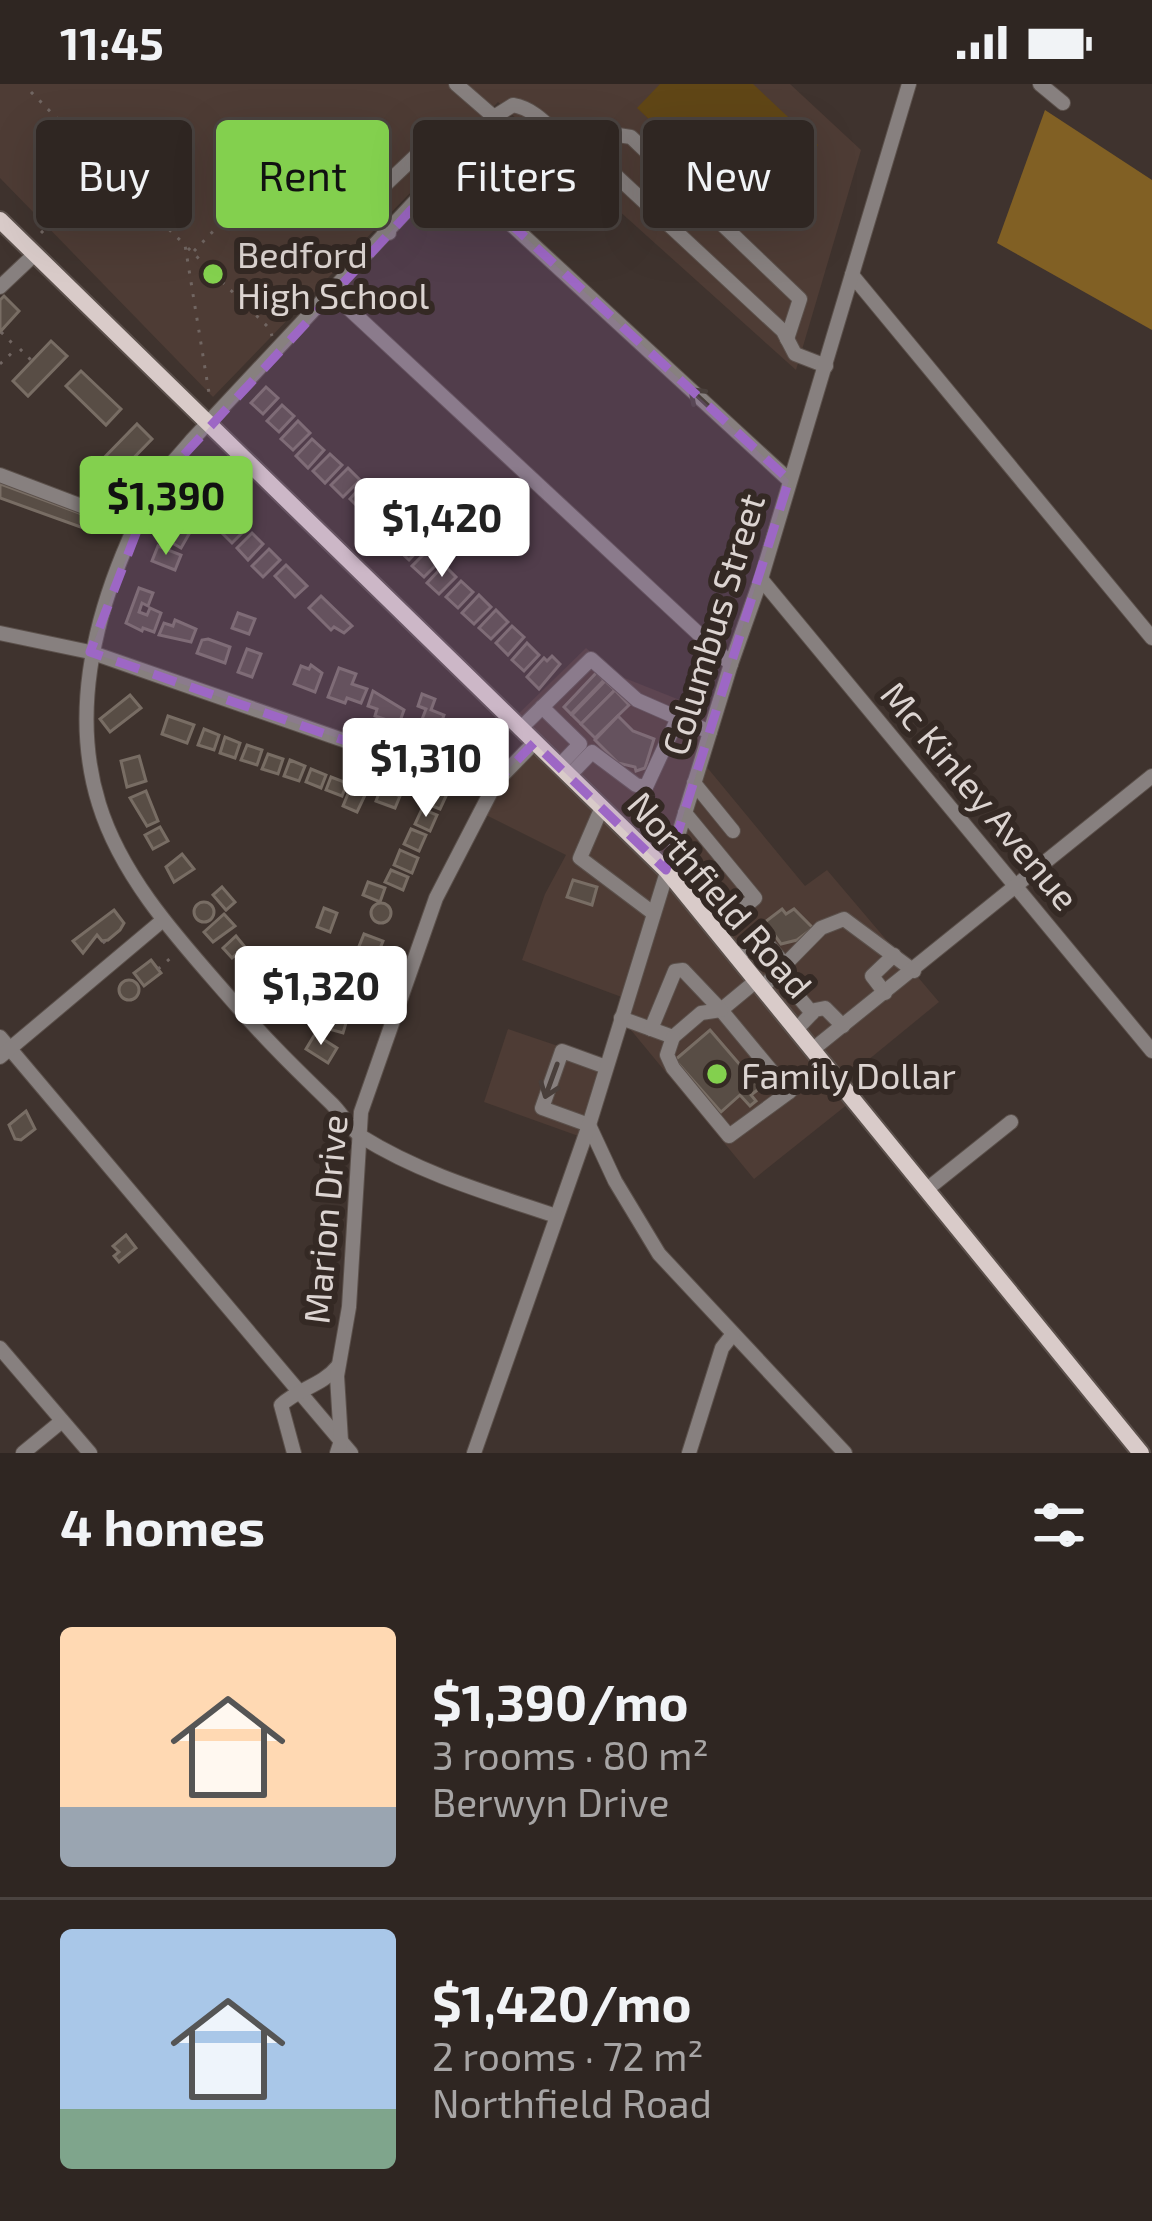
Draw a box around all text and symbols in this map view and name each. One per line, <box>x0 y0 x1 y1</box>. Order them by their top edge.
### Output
text: 11:45 <box>60 15 164 69</box>
chip: Buy <box>36 120 192 228</box>
chip: Rent <box>216 120 389 228</box>
chip: Filters <box>413 120 619 228</box>
chip: New <box>643 120 814 228</box>
place label: Bedford High School <box>237 232 430 316</box>
marker: Bedford High School <box>200 261 226 287</box>
one-way arrow <box>688 387 718 415</box>
pin: $1,390 <box>68 456 264 558</box>
text: $1,390 <box>107 471 225 518</box>
pin: $1,420 <box>344 478 540 580</box>
street label: Columbus Street <box>652 488 772 760</box>
text: $1,420 <box>382 493 502 540</box>
street label: Mc Kinley Avenue <box>873 672 1089 918</box>
pin: $1,310 <box>328 718 524 820</box>
text: $1,310 <box>370 733 482 780</box>
street label: Northfield Road <box>620 782 822 1006</box>
pin: $1,320 <box>223 946 419 1048</box>
text: $1,320 <box>262 961 380 1008</box>
place label: Family Dollar <box>741 1053 956 1096</box>
marker: Family Dollar <box>704 1061 730 1087</box>
one-way arrow <box>539 1062 560 1099</box>
street label: Marion Drive <box>293 1113 355 1325</box>
icon: filters <box>1026 1492 1092 1558</box>
text: 4 homes <box>60 1495 265 1556</box>
text: $1,390/mo <box>432 1670 689 1731</box>
icon: home <box>156 1675 300 1819</box>
text: 3 rooms · 80 m² <box>432 1731 709 1778</box>
text: Berwyn Drive <box>432 1778 669 1825</box>
text: $1,420/mo <box>432 1971 692 2032</box>
icon: home <box>156 1977 300 2121</box>
text: 2 rooms · 72 m² <box>432 2032 704 2079</box>
text: Northfield Road <box>432 2079 712 2126</box>

